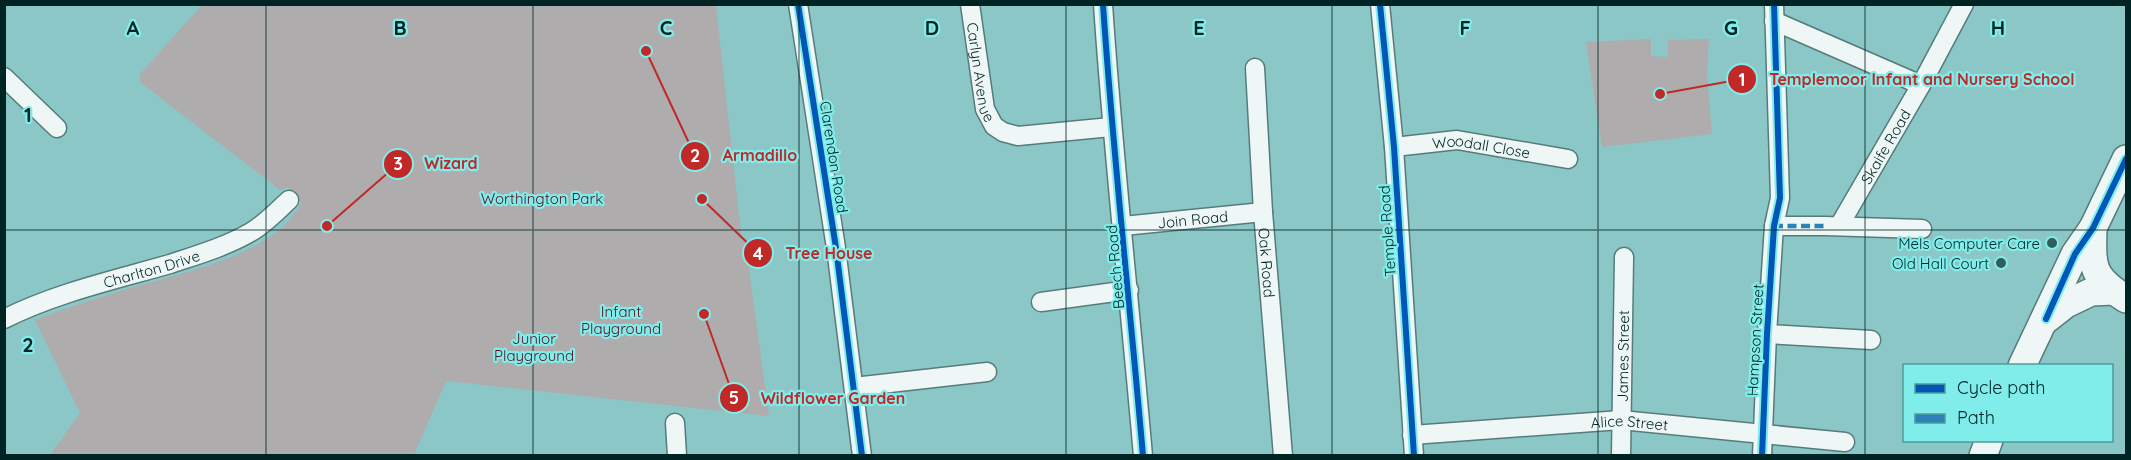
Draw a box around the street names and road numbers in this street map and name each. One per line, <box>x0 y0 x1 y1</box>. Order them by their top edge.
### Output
street label: Carlyn Avenue <box>963 21 1000 125</box>
street label: Clarendon Road <box>816 100 852 214</box>
street label: Skaife Road <box>1856 106 1914 187</box>
street label: Woodall Close <box>1431 130 1532 162</box>
street label: Temple Road <box>1374 185 1400 277</box>
street label: Join Road <box>1156 206 1229 232</box>
street label: Beech Road <box>1102 224 1128 310</box>
street label: Oak Road <box>1255 227 1279 298</box>
street label: Charlton Drive <box>101 245 202 292</box>
street label: Hampson Street <box>1743 283 1767 397</box>
street label: James Street <box>1612 310 1633 402</box>
street label: Alice Street <box>1590 410 1669 434</box>

